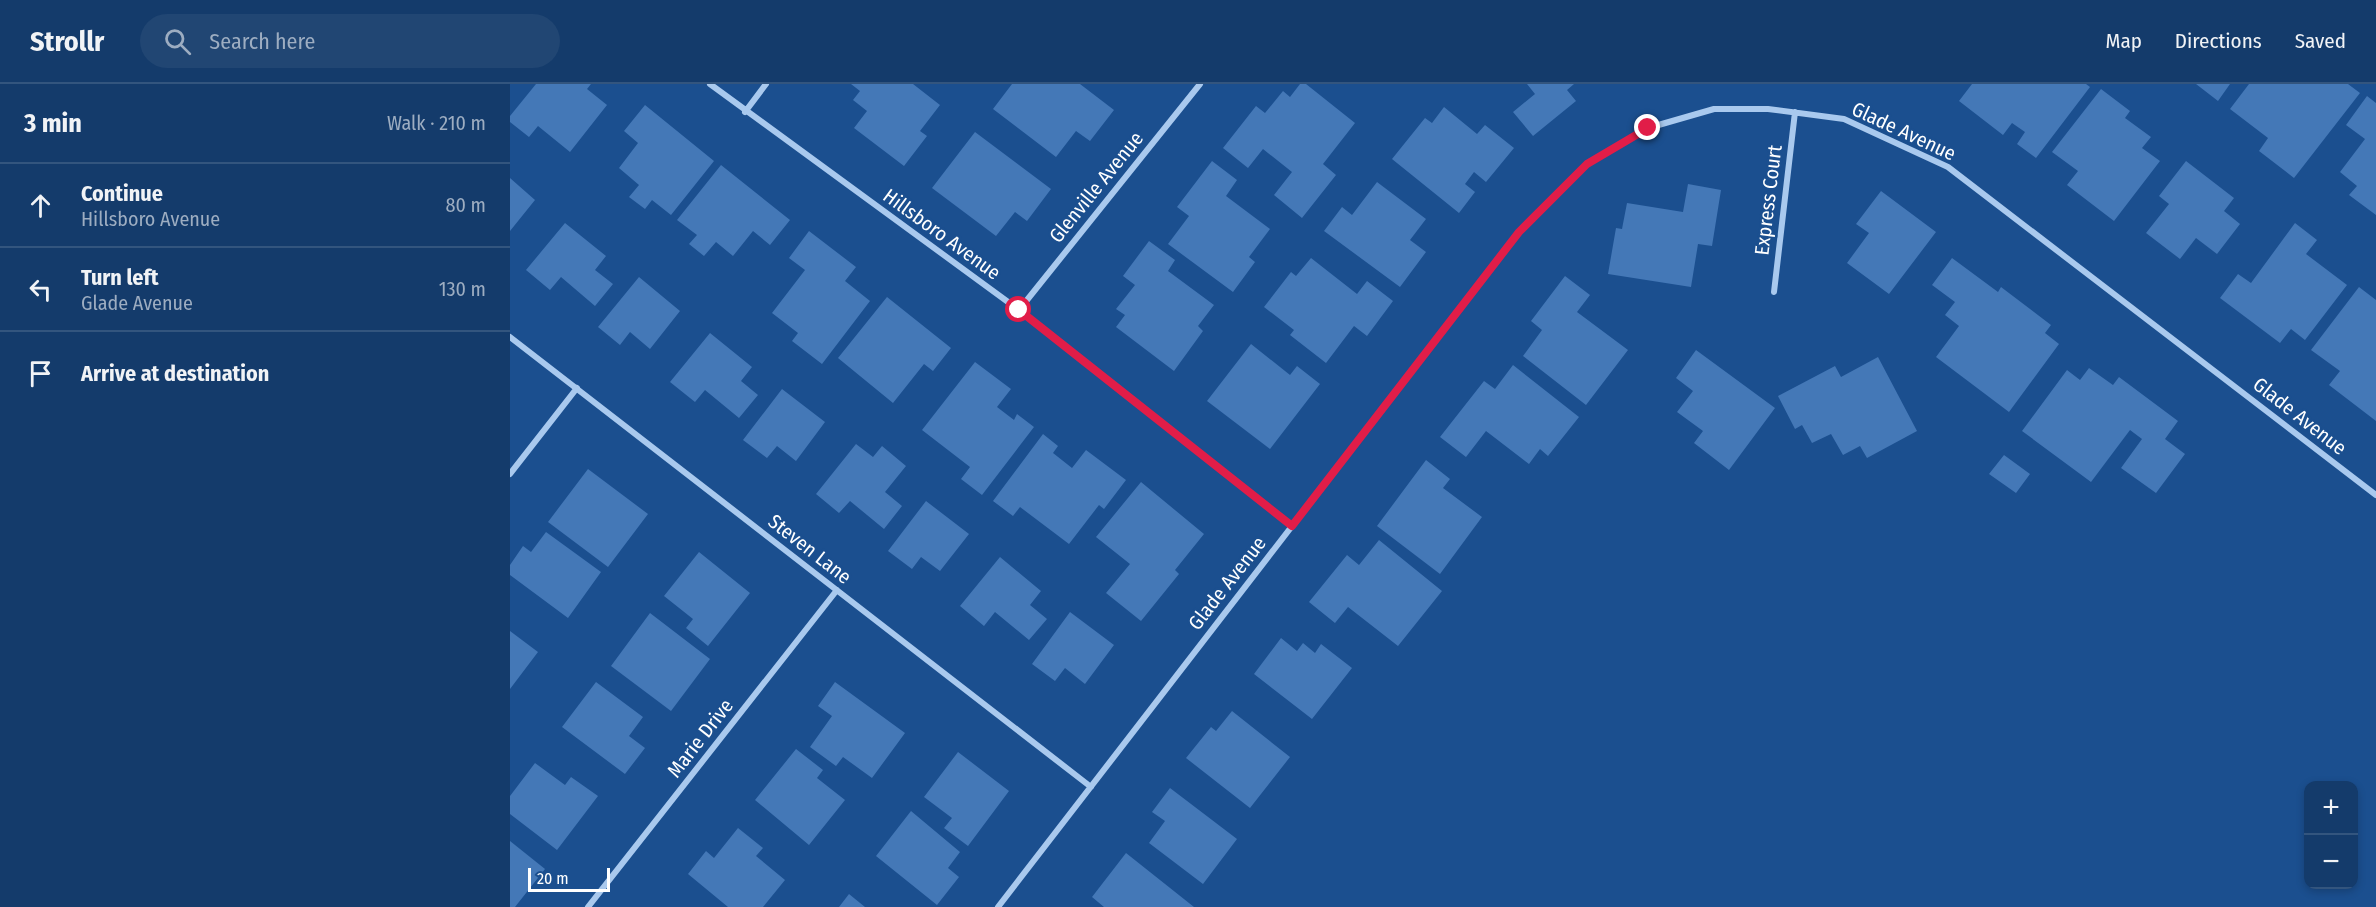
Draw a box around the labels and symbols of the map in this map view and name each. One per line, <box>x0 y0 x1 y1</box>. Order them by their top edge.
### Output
street label: Glade Avenue <box>1848 96 1960 166</box>
route end <box>1634 114 1660 140</box>
street label: Glenville Avenue <box>1044 127 1148 247</box>
street label: Express Court <box>1749 143 1787 257</box>
street label: Hillsboro Avenue <box>879 183 1005 285</box>
route start <box>1005 296 1031 322</box>
street label: Glade Avenue <box>2249 372 2351 460</box>
street label: Steven Lane <box>764 509 856 589</box>
street label: Glade Avenue <box>1183 532 1271 634</box>
street label: Marie Drive <box>662 694 738 782</box>
scale bar <box>528 865 610 892</box>

